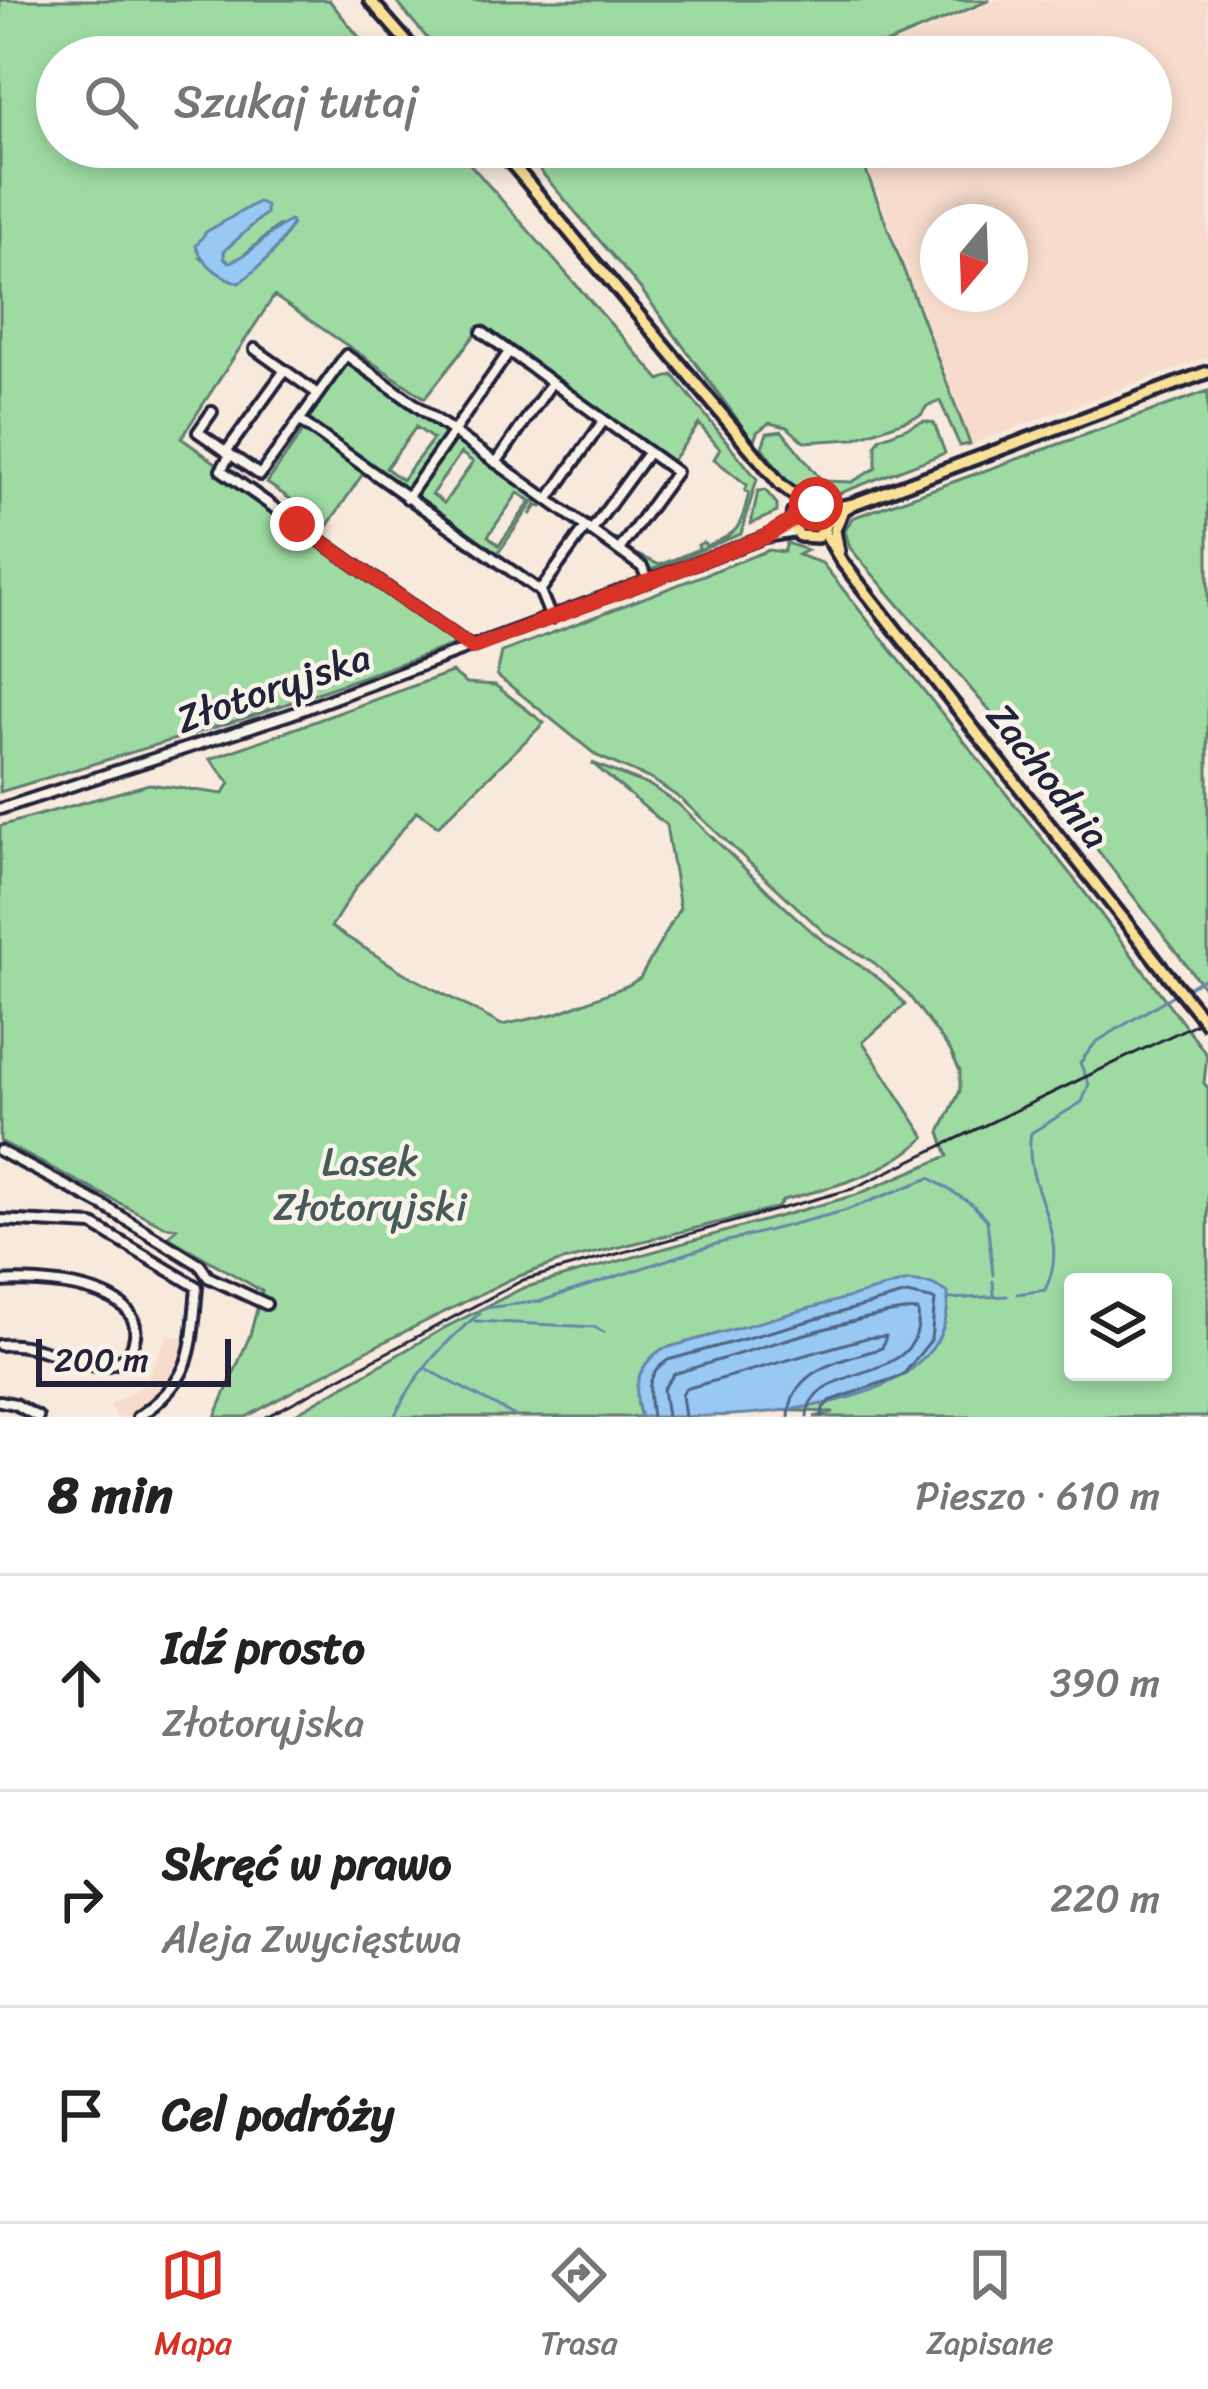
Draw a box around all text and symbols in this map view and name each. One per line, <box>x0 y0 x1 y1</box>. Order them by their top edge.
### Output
search box <box>36 36 1172 168</box>
text: Szukaj tutaj <box>174 62 418 142</box>
icon: search <box>78 69 144 135</box>
north arrow <box>920 204 1028 312</box>
route start <box>789 477 843 531</box>
route end <box>270 497 324 551</box>
street label: Złotoryjska <box>166 622 380 753</box>
street label: Zachodnia <box>968 686 1129 864</box>
park label: Lasek Złotoryjski <box>273 1127 468 1241</box>
map controls <box>1064 1273 1172 1381</box>
button: layers <box>1064 1273 1172 1381</box>
text: 200 m <box>54 1331 149 1389</box>
scale bar <box>36 1333 231 1386</box>
text: 8 min <box>48 1450 173 1540</box>
text: Pieszo · 610 m <box>915 1461 1160 1530</box>
text: Idź prosto <box>162 1608 365 1688</box>
text: 390 m <box>1050 1648 1160 1717</box>
icon: ahead <box>48 1650 114 1716</box>
text: Złotoryjska <box>162 1688 364 1757</box>
text: Skręć w prawo <box>162 1824 451 1904</box>
text: 220 m <box>1050 1864 1160 1933</box>
icon: right <box>48 1866 114 1932</box>
text: Aleja Zwycięstwa <box>162 1904 461 1973</box>
text: Cel podróży <box>162 2075 394 2155</box>
icon: arrive <box>48 2082 114 2148</box>
tab: Mapa <box>154 2242 232 2372</box>
tab: Trasa <box>540 2242 618 2372</box>
tab: Zapisane <box>926 2242 1054 2372</box>

